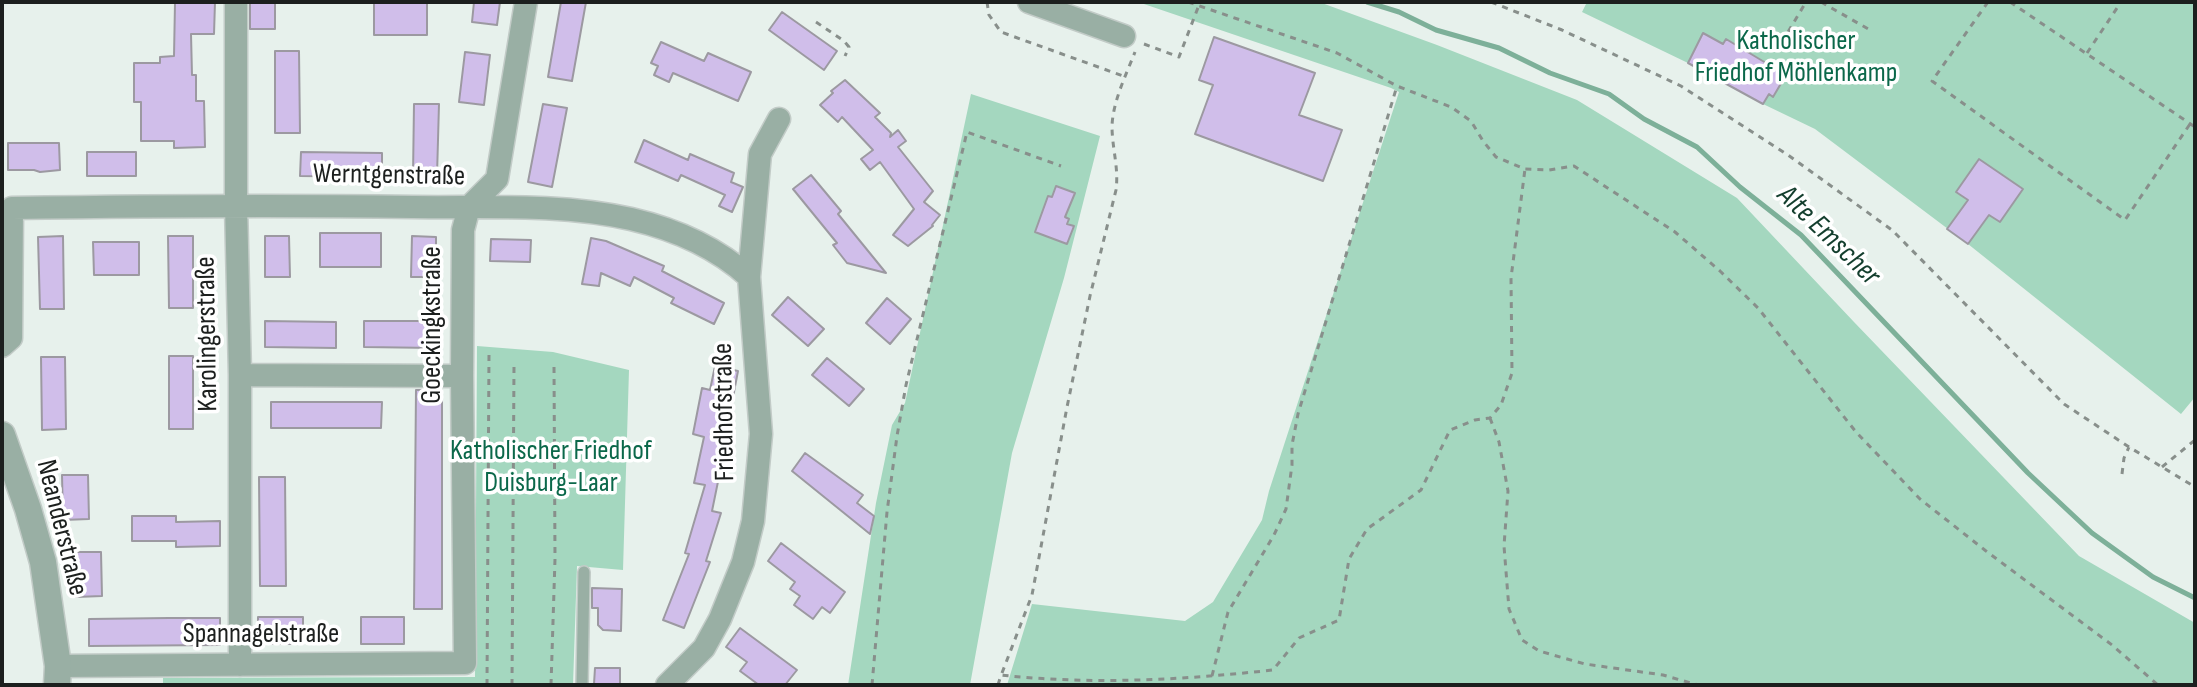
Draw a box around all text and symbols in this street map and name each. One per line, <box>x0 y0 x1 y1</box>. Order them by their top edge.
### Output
park label: Katholischer Friedhof Möhlenkamp <box>1695 25 1897 91</box>
street label: Werntgenstraße <box>313 158 465 194</box>
water label: Alte Emscher <box>1769 178 1887 294</box>
street label: Goeckingkstraße <box>416 246 450 404</box>
street label: Karolingerstraße <box>190 256 226 412</box>
street label: Friedhofstraße <box>707 343 743 481</box>
park label: Katholischer Friedhof Duisburg-Laar <box>450 435 652 501</box>
street label: Neanderstraße <box>28 457 94 599</box>
street label: Spannagelstraße <box>183 618 339 652</box>

